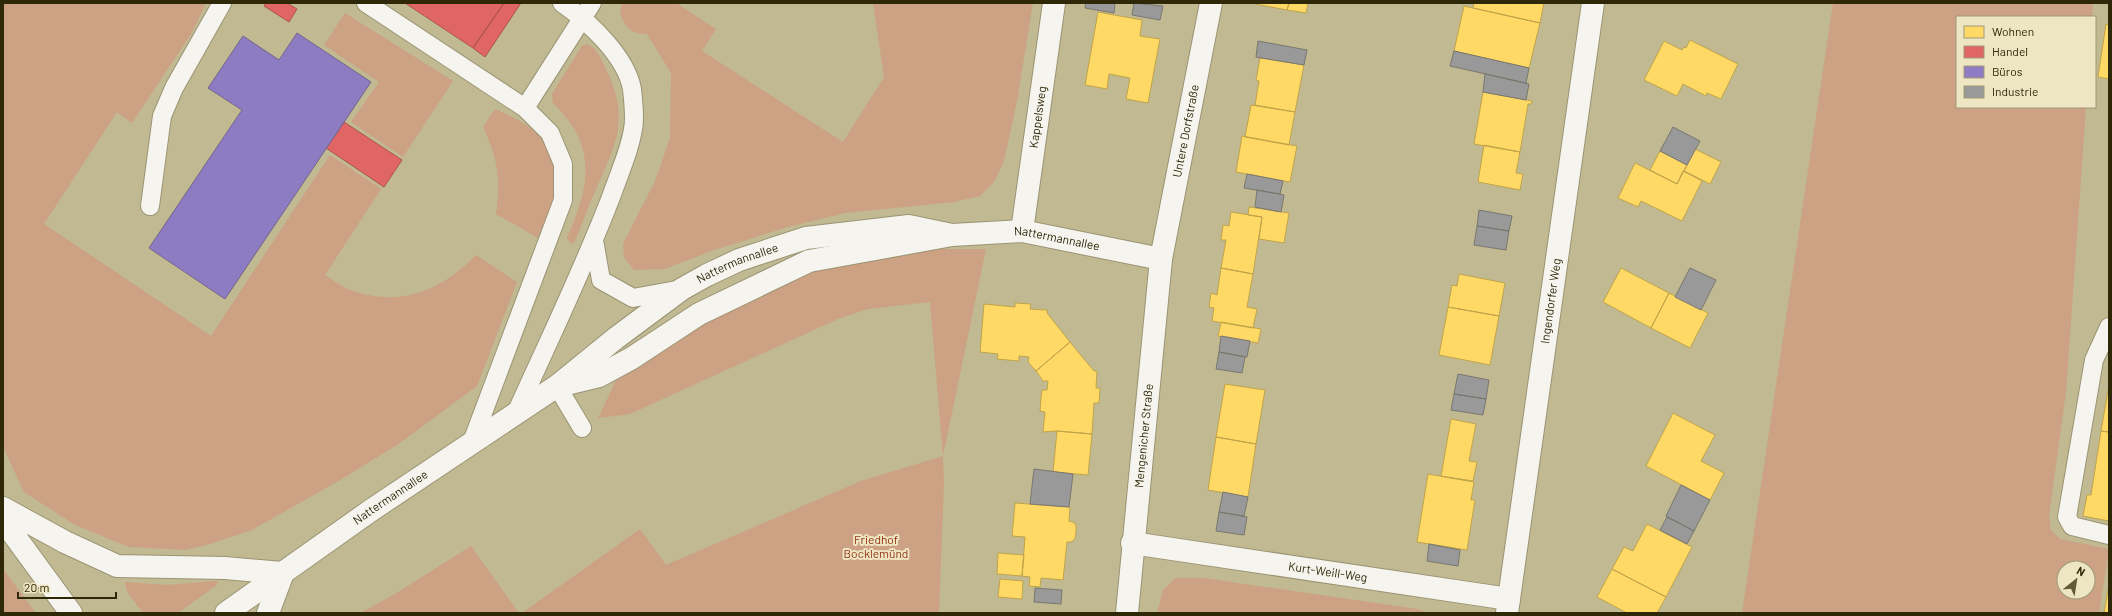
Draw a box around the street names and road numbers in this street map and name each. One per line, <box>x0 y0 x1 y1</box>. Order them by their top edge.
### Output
street label: Untere Dorfstraße <box>1169 83 1201 178</box>
street label: Kappelsweg <box>1026 85 1048 149</box>
street label: Nattermannallee <box>1014 223 1101 253</box>
street label: Nattermannallee <box>694 240 780 286</box>
street label: Ingendorfer Weg <box>1537 257 1563 345</box>
street label: Mengenicher Straße <box>1131 383 1155 488</box>
street label: Nattermannallee <box>350 467 430 527</box>
street label: Kurt-Weill-Weg <box>1288 558 1368 584</box>

